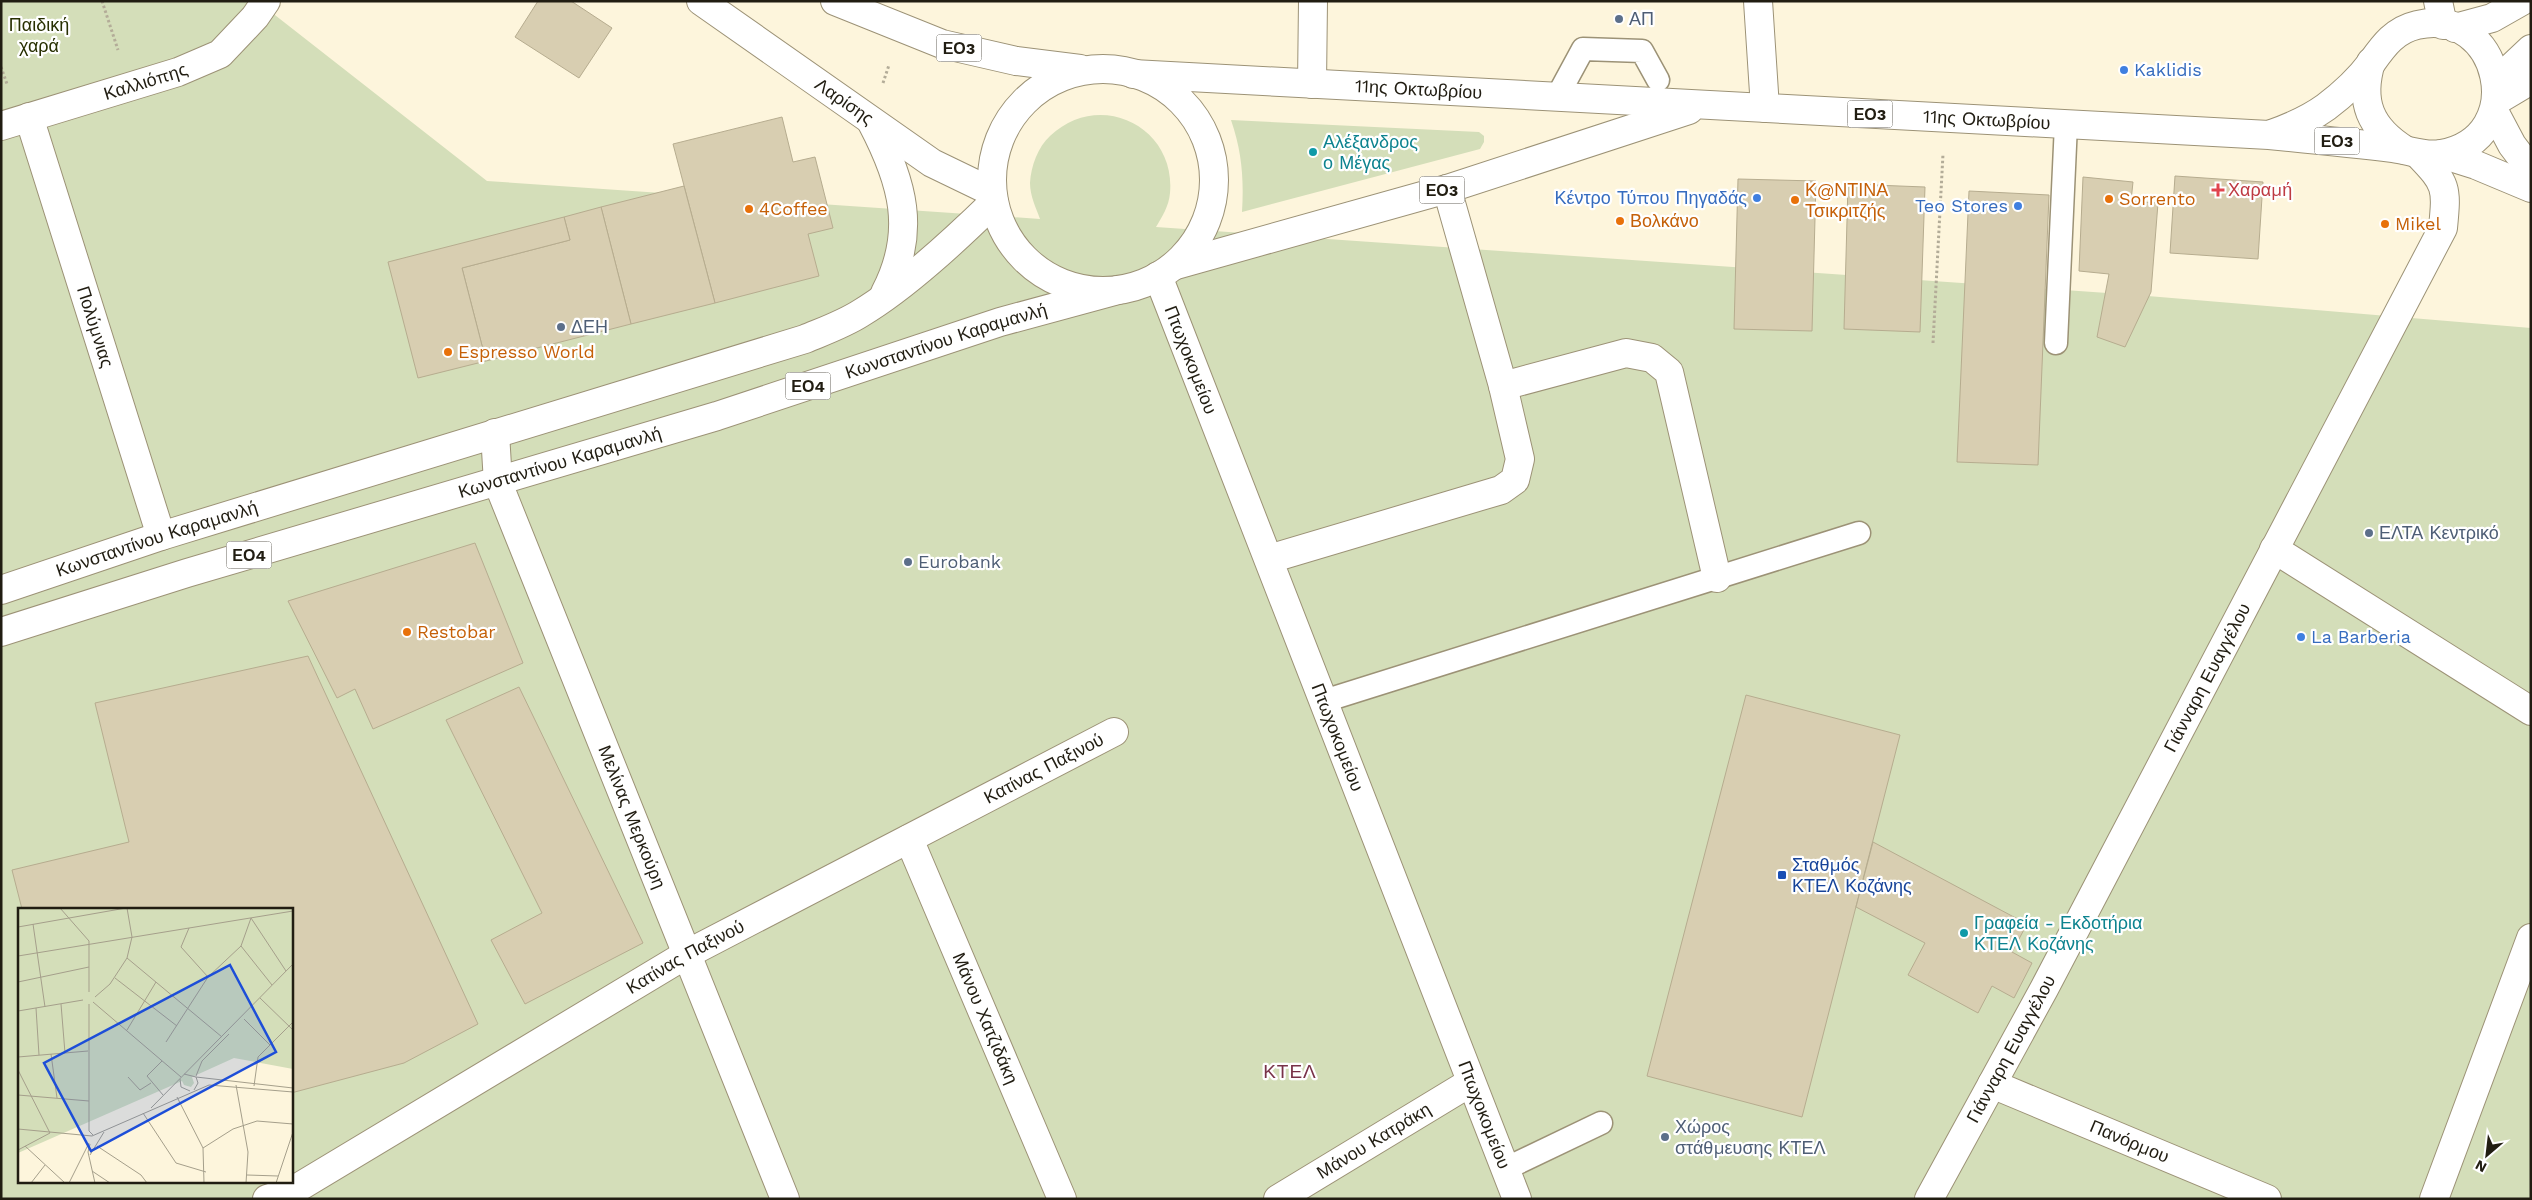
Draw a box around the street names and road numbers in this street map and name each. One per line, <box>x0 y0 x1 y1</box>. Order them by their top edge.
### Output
road number: ΕΟ3 <box>936 34 982 62</box>
street label: Καλλιόπης <box>101 58 191 104</box>
street label: Λαρίσης <box>811 73 878 129</box>
street label: 11ης Οκτωβρίου <box>1354 75 1483 103</box>
road number: ΕΟ3 <box>1848 100 1892 128</box>
street label: 11ης Οκτωβρίου <box>1923 105 2051 133</box>
road number: ΕΟ3 <box>2314 128 2360 154</box>
road number: ΕΟ3 <box>1420 176 1464 204</box>
street label: Πολύμνιας <box>73 283 118 370</box>
street label: Κωνσταντίνου Καραμανλή <box>842 299 1049 383</box>
street label: Πτωχοκομείου <box>1161 303 1222 417</box>
road number: ΕΟ4 <box>786 372 830 400</box>
street label: Κωνσταντίνου Καραμανλή <box>456 422 664 502</box>
street label: Κωνσταντίνου Καραμανλή <box>53 496 260 581</box>
road number: ΕΟ4 <box>226 542 272 568</box>
street label: Γιάνναρη Ευαγγέλου <box>2159 599 2254 755</box>
street label: Πτωχοκομείου <box>1307 680 1368 794</box>
street label: Κατίνας Παξινού <box>980 728 1107 808</box>
street label: Μελίνας Μερκούρη <box>594 742 670 892</box>
street label: Κατίνας Παξινού <box>622 915 748 998</box>
street label: Μάνου Χατζιδάκη <box>949 949 1023 1087</box>
street label: Γιάνναρη Ευαγγέλου <box>1962 971 2059 1126</box>
street label: Πτωχοκομείου <box>1454 1058 1515 1172</box>
street label: Μάνου Κατράκη <box>1313 1098 1434 1183</box>
street label: Πανόρμου <box>2087 1115 2172 1167</box>

